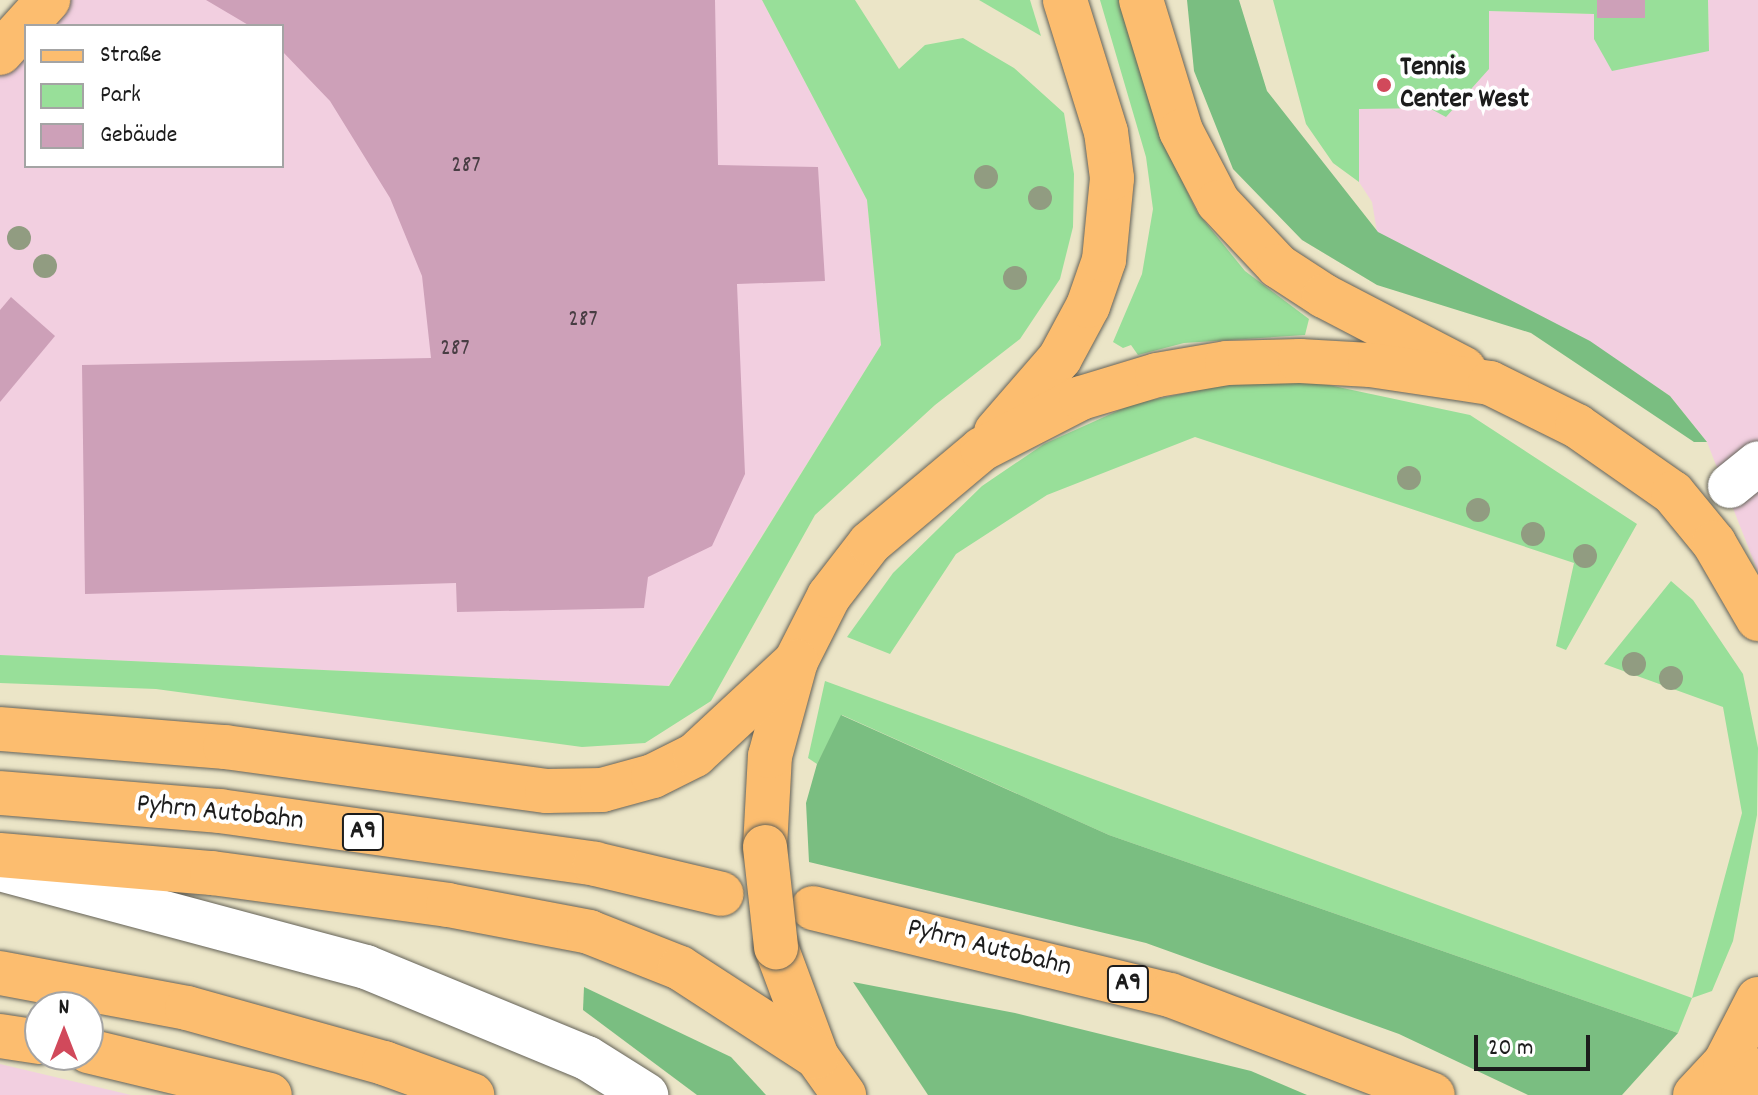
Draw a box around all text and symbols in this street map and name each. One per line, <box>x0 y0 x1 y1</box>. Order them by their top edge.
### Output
legend <box>24 24 284 168</box>
text: Straße <box>100 39 162 73</box>
place label: Tennis Center West <box>1400 52 1529 118</box>
marker: Tennis Center West <box>1375 76 1393 94</box>
text: Park <box>100 79 141 113</box>
text: Gebäude <box>100 119 177 153</box>
house number: 287 <box>451 153 481 181</box>
house number: 287 <box>568 307 598 335</box>
house number: 287 <box>440 336 470 364</box>
street label: Pyhrn Autobahn <box>135 789 305 839</box>
road number: A9 <box>341 810 385 854</box>
street label: Pyhrn Autobahn <box>904 912 1074 986</box>
road number: A9 <box>1106 962 1150 1006</box>
north arrow <box>24 991 104 1071</box>
text: N <box>59 993 69 1024</box>
scale bar <box>1478 1019 1594 1069</box>
text: 20 m <box>1488 1032 1534 1066</box>

